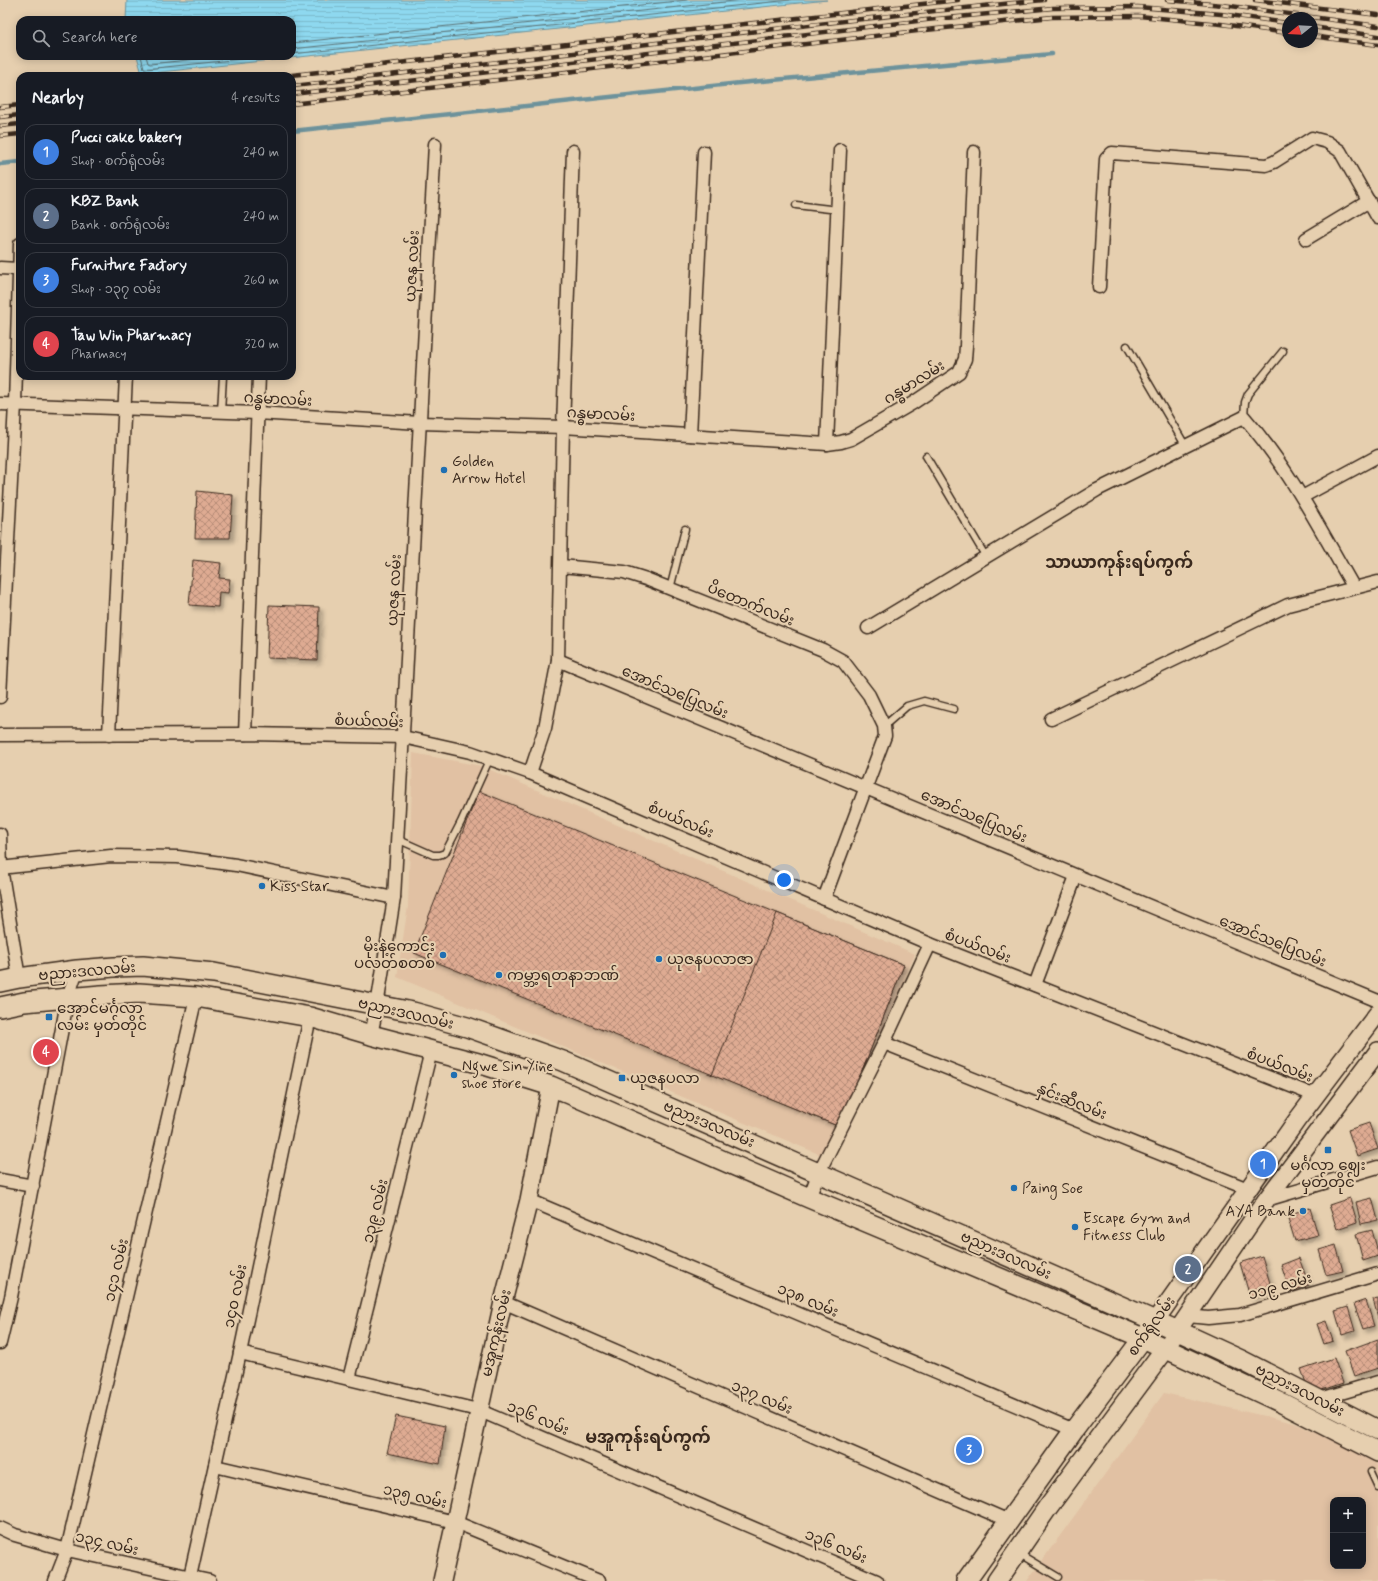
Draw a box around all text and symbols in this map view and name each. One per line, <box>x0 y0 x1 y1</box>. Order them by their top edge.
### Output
north arrow <box>1282 12 1318 48</box>
search box <box>16 16 296 60</box>
icon: search <box>30 27 52 49</box>
text: Search here <box>62 28 138 48</box>
text: Nearby <box>32 87 84 109</box>
text: 4 results <box>231 90 280 107</box>
text: Pucci cake bakery <box>71 128 182 148</box>
text: 1 <box>43 144 49 161</box>
text: 240 m <box>243 144 279 161</box>
text: Shop · စက်ရုံလမ်း <box>71 153 165 170</box>
text: KBZ Bank <box>71 192 139 212</box>
text: 2 <box>43 208 49 225</box>
text: 240 m <box>243 208 279 225</box>
text: Bank · စက်ရုံလမ်း <box>71 217 170 234</box>
street label: ယုဇန လမ်း <box>400 230 426 303</box>
text: Furniture Factory <box>71 256 187 276</box>
text: 3 <box>43 272 49 289</box>
text: 260 m <box>244 272 279 289</box>
text: Shop · ၁၃၇ လမ်း <box>71 281 161 298</box>
text: Taw Win Pharmacy <box>71 326 191 346</box>
text: 4 <box>42 336 50 353</box>
text: 320 m <box>245 336 279 353</box>
text: Pharmacy <box>71 346 127 363</box>
street label: ဂန္ဓမာလမ်း <box>880 355 950 411</box>
street label: ဂန္ဓမာလမ်း <box>243 387 313 413</box>
street label: ဂန္ဓမာလမ်း <box>566 402 636 428</box>
place label: Golden Arrow Hotel <box>452 452 526 489</box>
marker: Golden Arrow Hotel <box>439 465 449 475</box>
district label: သာယာကုန်းရပ်ကွက် <box>1045 550 1193 576</box>
street label: ယုဇန လမ်း <box>382 554 408 627</box>
street label: ပိတောက်လမ်း <box>704 577 797 631</box>
street label: အောင်သပြေလမ်း <box>618 661 731 725</box>
street label: စံပယ်လမ်း <box>334 710 404 733</box>
street label: အောင်သပြေလမ်း <box>917 785 1030 849</box>
street label: စံပယ်လမ်း <box>645 797 717 844</box>
your location <box>774 870 794 890</box>
place label: Kiss Star <box>270 877 329 897</box>
marker: Kiss Star <box>257 881 267 891</box>
street label: အောင်သပြေလမ်း <box>1216 910 1330 973</box>
street label: စံပယ်လမ်း <box>942 924 1014 969</box>
place label: မိုးနဲ့ကောင်း ပလတ်စတစ် <box>354 936 435 974</box>
marker: မိုးနဲ့ကောင်း ပလတ်စတစ် <box>438 950 448 960</box>
place label: ယုဇနပလာဇာ <box>667 950 754 971</box>
marker: ယုဇနပလာဇာ <box>654 954 664 964</box>
street label: ဗညားဒလလမ်း <box>38 957 137 987</box>
place label: ကမ္ဘာ့ရတနာဘဏ် <box>507 965 619 987</box>
marker: ကမ္ဘာ့ရတနာဘဏ် <box>494 970 504 980</box>
street label: ဗညားဒလလမ်း <box>356 992 456 1036</box>
place label: အောင်မင်္ဂလာ လမ်း မှတ်တိုင် <box>57 998 147 1037</box>
marker: အောင်မင်္ဂလာ လမ်း မှတ်တိုင် <box>44 1012 54 1022</box>
pin: 4 <box>33 1037 59 1067</box>
street label: စံပယ်လမ်း <box>1244 1043 1316 1088</box>
place label: Ngwe Sin Yine shoe store <box>462 1057 553 1094</box>
place label: ယုဇနပလာ <box>630 1069 700 1090</box>
marker: Ngwe Sin Yine shoe store <box>449 1070 459 1080</box>
marker: ယုဇနပလာ <box>617 1073 627 1083</box>
street label: နှင်းဆီလမ်း <box>1033 1078 1110 1126</box>
street label: ဗညားဒလလမ်း <box>659 1096 758 1154</box>
marker: မင်္ဂလာ ဈေး မှတ်တိုင် <box>1323 1145 1333 1155</box>
pin: 1 <box>1250 1149 1276 1179</box>
place label: မင်္ဂလာ ဈေး မှတ်တိုင် <box>1290 1155 1366 1194</box>
street label: ၁၃၉ လမ်း <box>357 1177 395 1246</box>
place label: Paing Soe <box>1022 1179 1083 1200</box>
marker: Paing Soe <box>1009 1183 1019 1193</box>
place label: AYA Bank <box>1226 1202 1295 1222</box>
marker: AYA Bank <box>1298 1206 1308 1216</box>
place label: Escape Gym and Fitness Club <box>1083 1209 1190 1246</box>
marker: Escape Gym and Fitness Club <box>1070 1222 1080 1232</box>
street label: ဗညားဒလလမ်း <box>957 1226 1055 1286</box>
street label: ၁၄၁ လမ်း <box>99 1236 135 1304</box>
pin: 2 <box>1175 1254 1201 1284</box>
street label: ၁၄၀ လမ်း <box>218 1262 253 1330</box>
street label: ၁၁၉ လမ်း <box>1246 1267 1315 1307</box>
street label: ၁၃၈ လမ်း <box>774 1278 842 1324</box>
street label: မအူကုန်းလမ်း <box>476 1287 518 1379</box>
street label: စက်ရုံလမ်း <box>1123 1292 1181 1361</box>
street label: ဗညားဒလလမ်း <box>1251 1359 1348 1423</box>
street label: ၁၃၇ လမ်း <box>728 1375 796 1421</box>
street label: ၁၃၆ လမ်း <box>503 1396 572 1442</box>
district label: မအူကုန်းရပ်ကွက် <box>585 1425 711 1451</box>
pin: 3 <box>956 1435 982 1465</box>
street label: ၁၃၅ လမ်း <box>381 1479 449 1515</box>
map controls <box>1330 1497 1366 1569</box>
button: + <box>1330 1497 1366 1533</box>
street label: ၁၃၆ လမ်း <box>801 1524 870 1570</box>
street label: ၁၃၄ လမ်း <box>73 1526 141 1562</box>
button: − <box>1330 1533 1366 1569</box>

